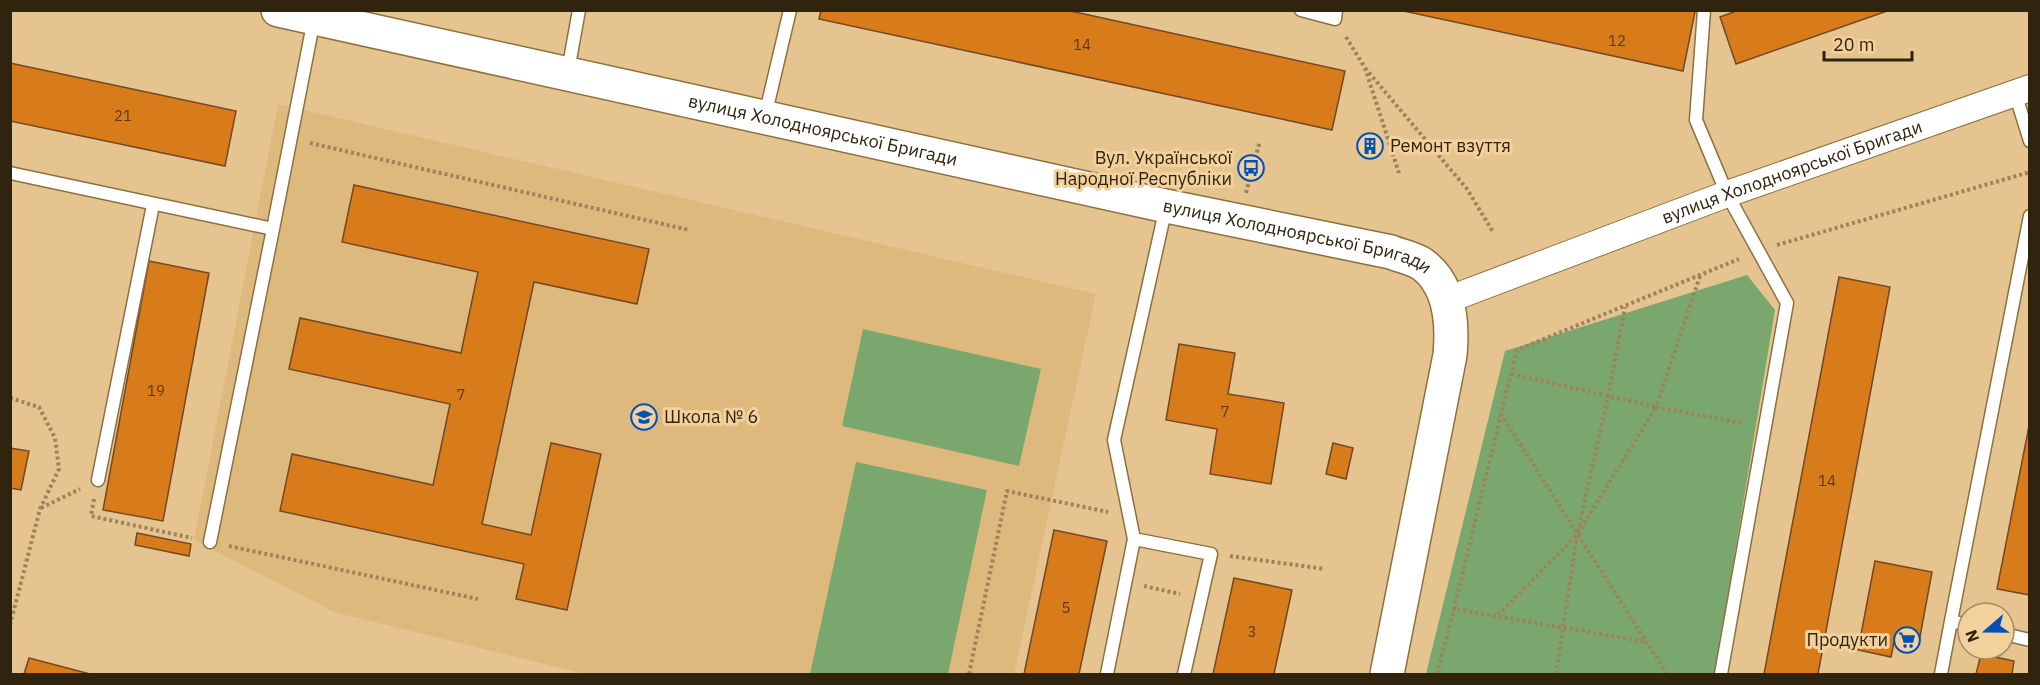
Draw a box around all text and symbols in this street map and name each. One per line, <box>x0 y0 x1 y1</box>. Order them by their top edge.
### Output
scale bar <box>1824 24 1912 62</box>
house number: 12 <box>1608 31 1626 50</box>
text: 20 m <box>1833 33 1875 56</box>
house number: 14 <box>1073 35 1091 54</box>
street label: вулиця Холодноярської Бригади <box>686 89 960 171</box>
house number: 21 <box>114 106 132 125</box>
street label: вулиця Холодноярської Бригади <box>1658 115 1925 229</box>
building icon: Ремонт взуття <box>1355 131 1385 161</box>
place label: Ремонт взуття <box>1390 134 1511 157</box>
place label: Вул. Української Народної Республіки <box>1055 146 1232 190</box>
bus stop icon: Вул. Української Народної Республіки <box>1236 153 1266 183</box>
street label: вулиця Холодноярської Бригади <box>1161 194 1437 278</box>
house number: 19 <box>147 381 165 400</box>
house number: 7 <box>456 385 466 404</box>
school or university icon: Школа № 6 <box>629 402 659 432</box>
house number: 7 <box>1220 402 1230 421</box>
place label: Школа № 6 <box>664 405 758 428</box>
house number: 14 <box>1818 471 1836 490</box>
house number: 5 <box>1061 598 1071 617</box>
north arrow <box>1956 601 2016 661</box>
house number: 3 <box>1247 622 1257 641</box>
supermarket icon: Продукти <box>1892 625 1922 655</box>
text: N <box>1961 627 1983 645</box>
place label: Продукти <box>1806 628 1888 651</box>

